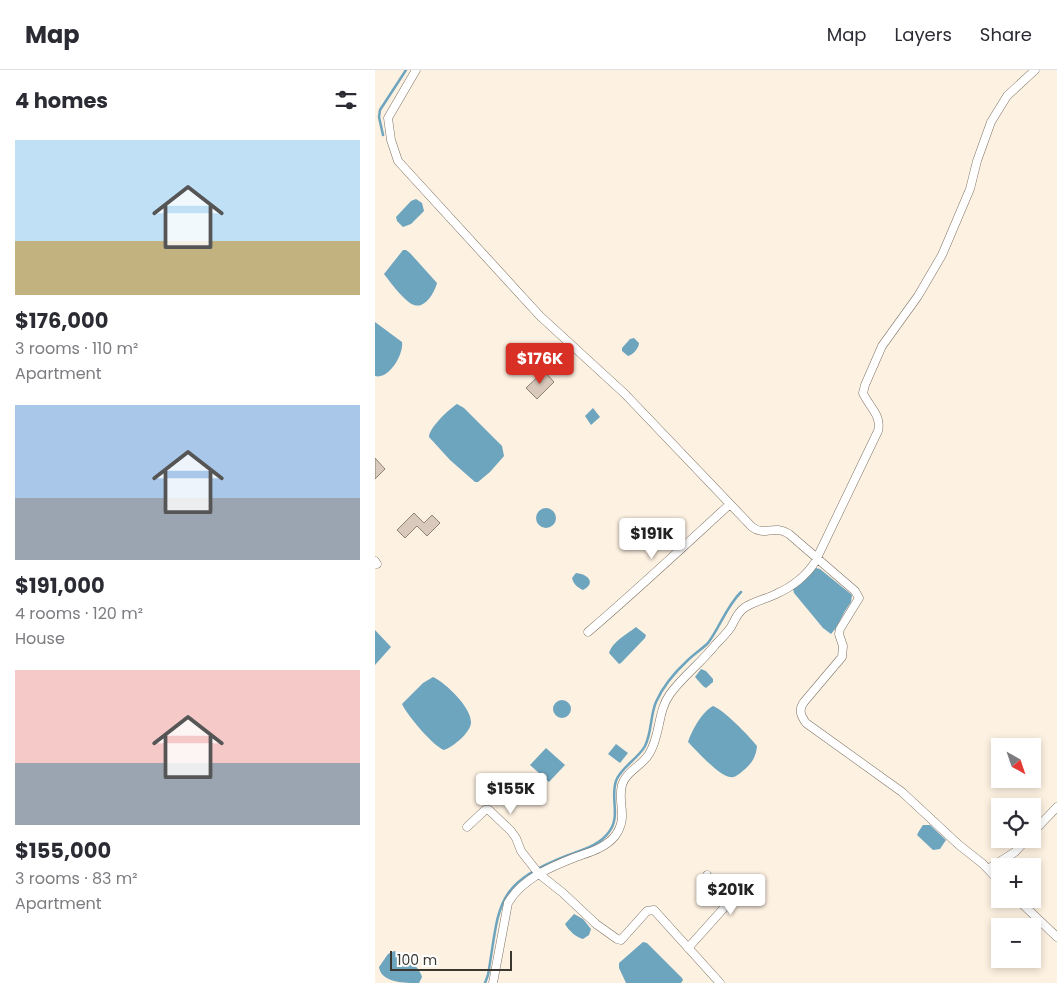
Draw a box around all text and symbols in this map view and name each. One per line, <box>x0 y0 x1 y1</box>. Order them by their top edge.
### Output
text: Map <box>25 18 80 51</box>
text: Map <box>827 22 867 47</box>
text: Layers <box>895 22 952 47</box>
text: Share <box>980 22 1032 47</box>
text: 4 homes <box>15 86 108 115</box>
icon: filters <box>332 86 360 114</box>
icon: home <box>143 172 233 262</box>
text: $176,000 <box>15 306 108 335</box>
text: 3 rooms · 110 m² <box>15 337 138 360</box>
pin: $176K <box>505 342 575 385</box>
text: $176K <box>517 347 563 370</box>
text: Apartment <box>15 362 102 385</box>
icon: home <box>143 437 233 527</box>
pin: $191K <box>617 518 687 560</box>
text: $191K <box>630 522 674 545</box>
text: $191,000 <box>15 571 105 600</box>
text: 4 rooms · 120 m² <box>15 602 143 625</box>
text: House <box>15 627 65 650</box>
icon: home <box>143 702 233 792</box>
north arrow <box>991 738 1041 788</box>
map controls <box>991 738 1041 968</box>
pin: $155K <box>476 772 546 815</box>
text: $155K <box>487 777 535 800</box>
button: locate <box>991 798 1041 848</box>
text: $155,000 <box>15 836 111 865</box>
button: + <box>991 858 1041 908</box>
text: 3 rooms · 83 m² <box>15 867 137 890</box>
pin: $201K <box>696 874 766 916</box>
text: $201K <box>707 878 755 901</box>
text: Apartment <box>15 892 102 915</box>
button: − <box>991 918 1041 968</box>
scale bar <box>390 948 513 971</box>
text: 100 m <box>397 950 437 970</box>

